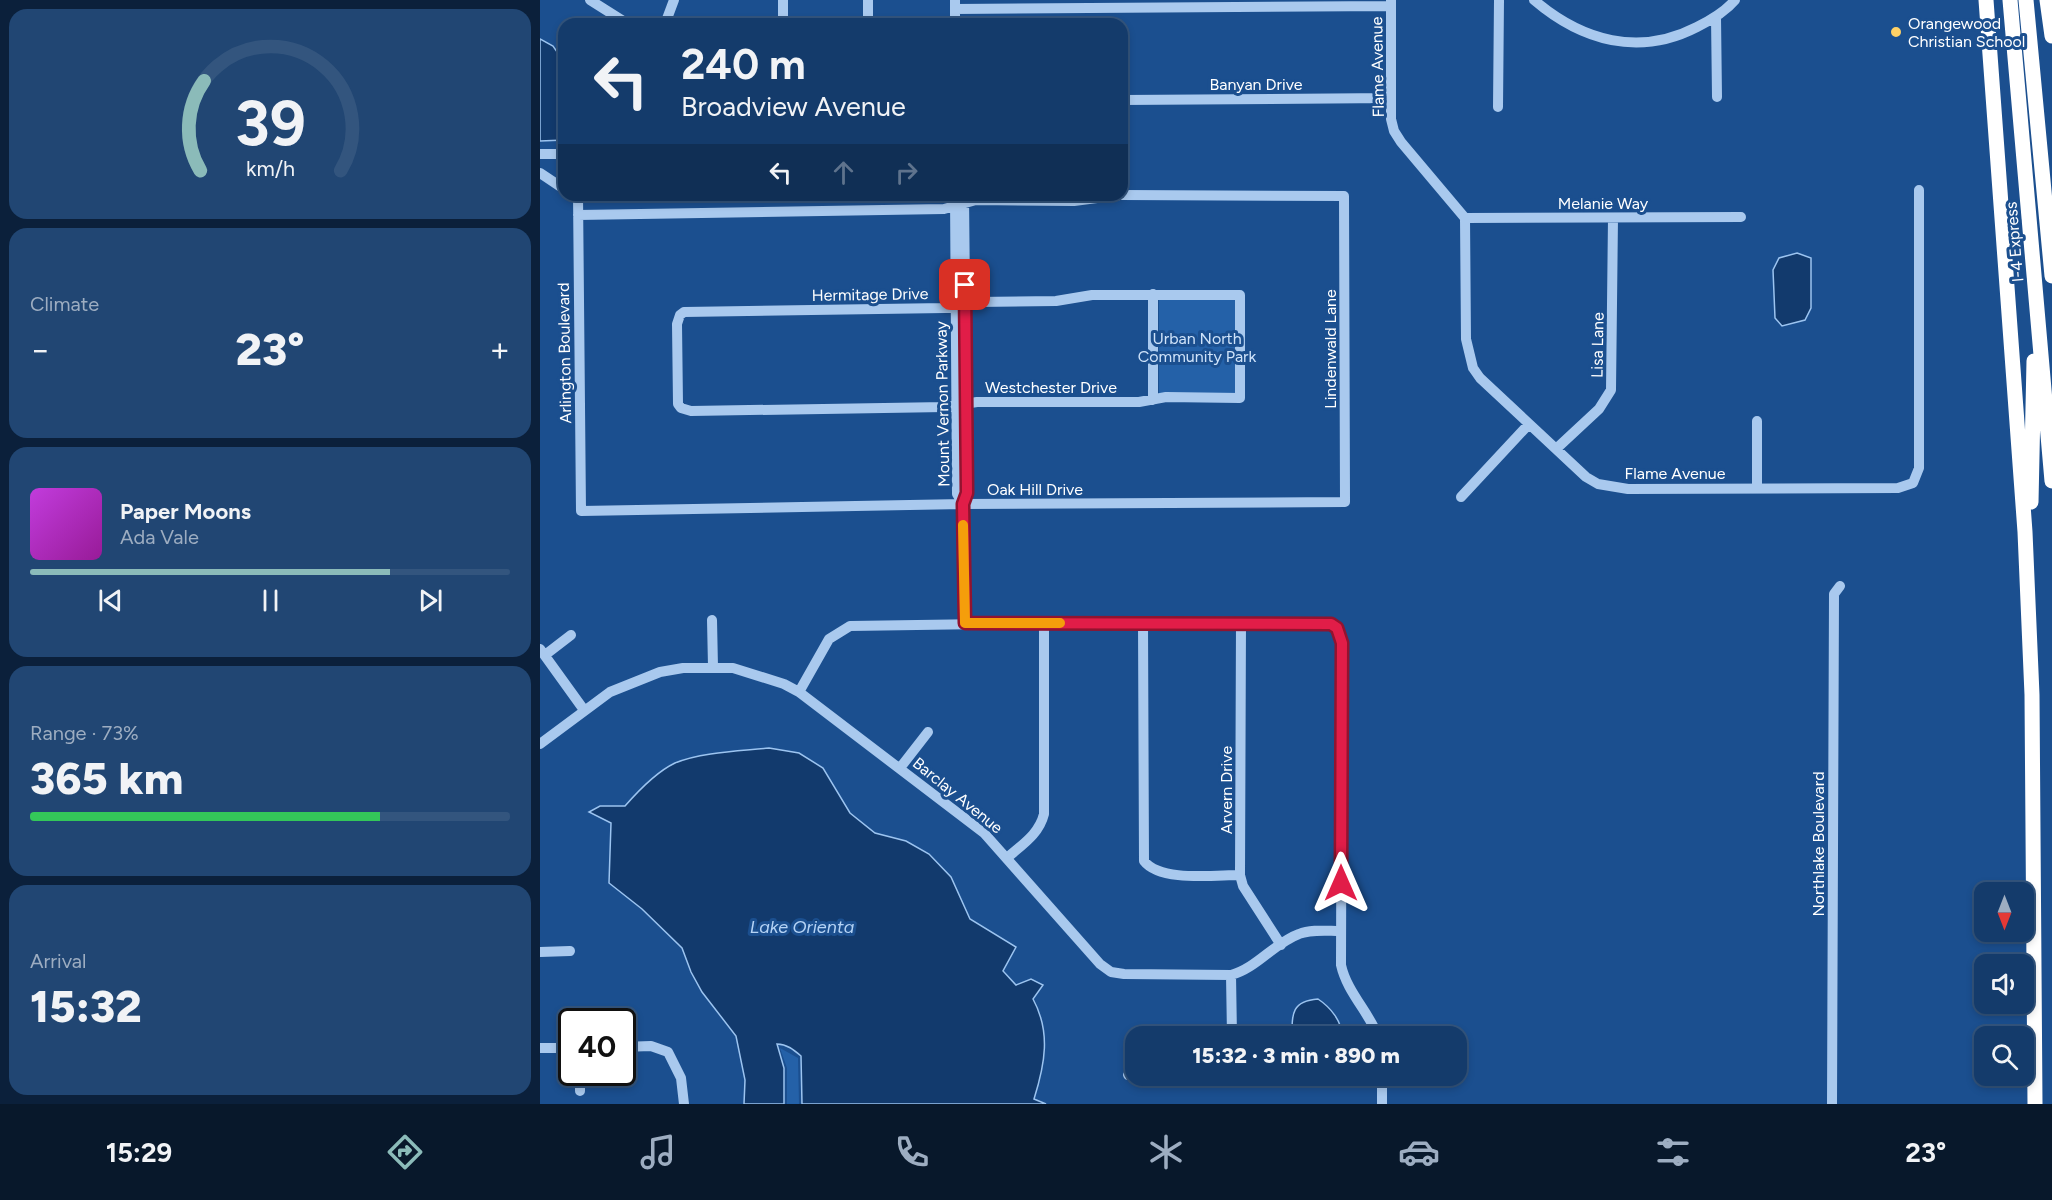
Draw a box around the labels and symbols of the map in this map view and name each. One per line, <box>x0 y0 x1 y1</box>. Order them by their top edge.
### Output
place label: Orangewood Christian School <box>1908 14 2025 51</box>
street label: Flame Avenue <box>1367 16 1388 118</box>
marker: Orangewood Christian School <box>1889 25 1903 39</box>
street label: Banyan Drive <box>1209 75 1303 94</box>
street label: Melanie Way <box>1558 194 1649 213</box>
street label: I-4 Express <box>2002 201 2027 283</box>
pin <box>939 259 990 310</box>
street label: Arlington Boulevard <box>554 282 575 424</box>
street label: Hermitage Drive <box>811 284 929 305</box>
street label: Lindenwald Lane <box>1321 289 1340 409</box>
street label: Lisa Lane <box>1587 312 1608 378</box>
street label: Mount Vernon Parkway <box>932 320 953 487</box>
park label: Urban North Community Park <box>1138 329 1256 366</box>
street label: Westchester Drive <box>985 378 1117 397</box>
street label: Flame Avenue <box>1625 464 1726 483</box>
street label: Oak Hill Drive <box>987 480 1083 499</box>
street label: Arvern Drive <box>1217 746 1236 834</box>
street label: Barclay Avenue <box>909 753 1007 838</box>
street label: Northlake Boulevard <box>1809 771 1828 917</box>
position arrow <box>1309 851 1373 915</box>
north arrow <box>1974 882 2034 942</box>
water label: Lake Orienta <box>750 916 855 938</box>
speed limit sign: 40 <box>558 1008 636 1086</box>

